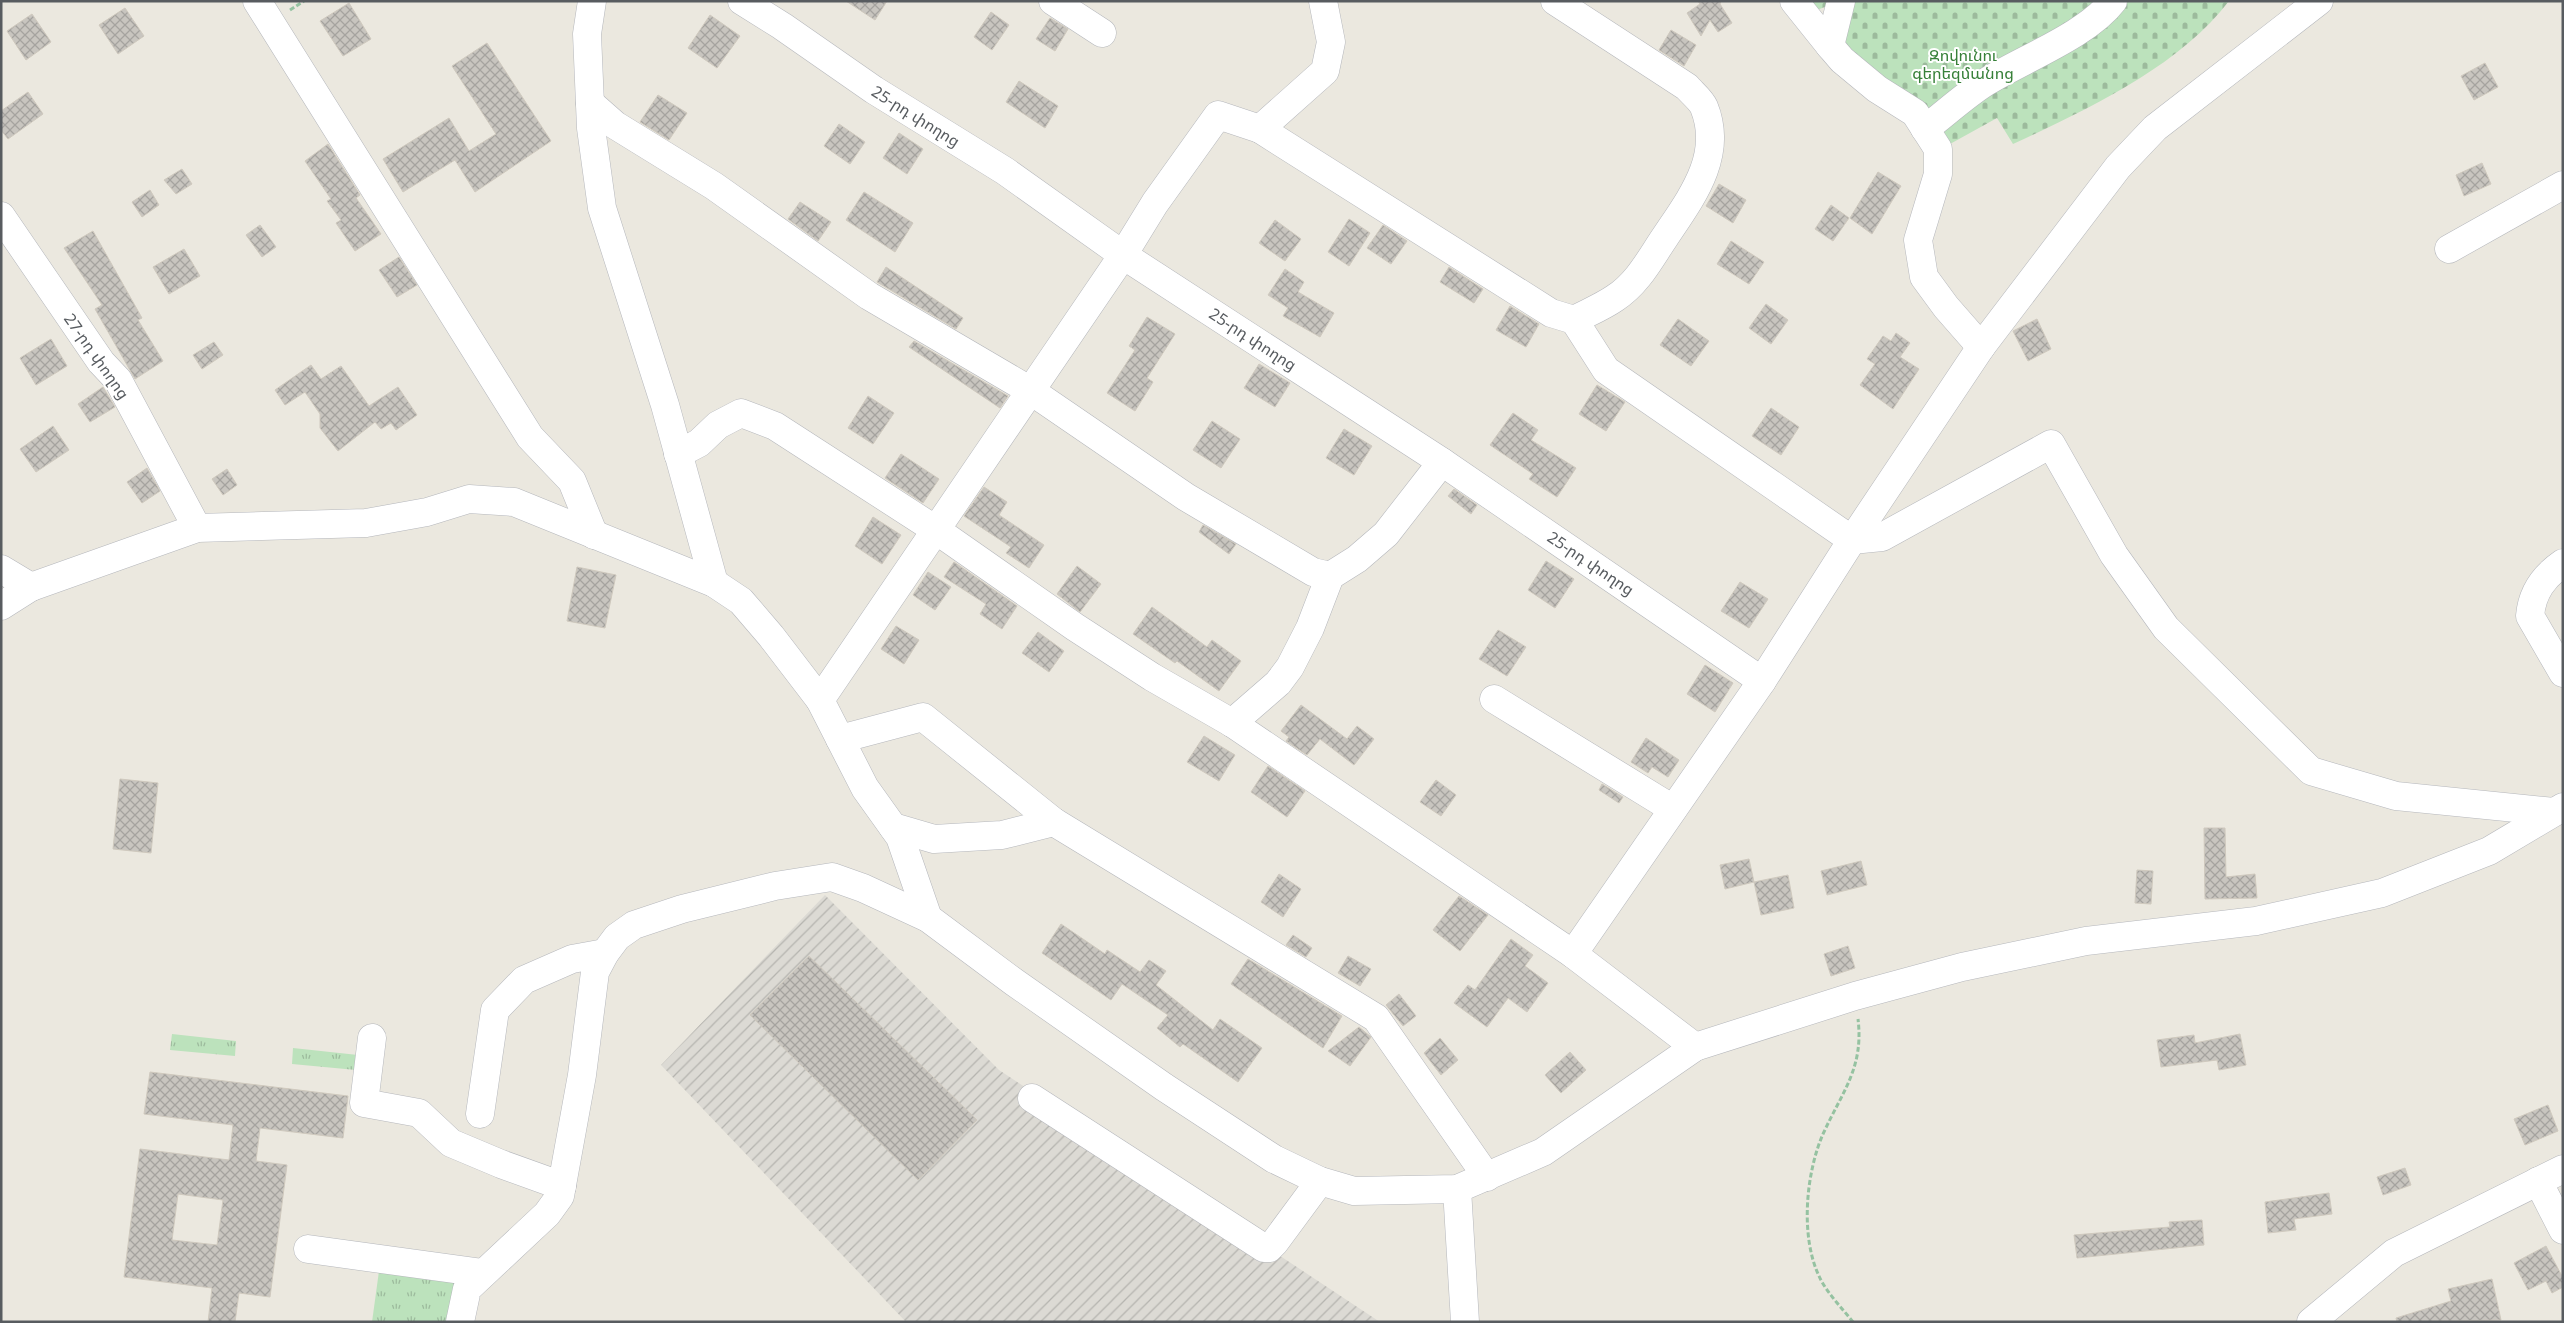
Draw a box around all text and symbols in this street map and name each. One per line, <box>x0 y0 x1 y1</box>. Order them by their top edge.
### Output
park label: Զովունու գերեզմանոց <box>1912 44 2014 84</box>
street label: 25-րդ փողոց <box>868 80 964 152</box>
street label: 25-րդ փողոց <box>1205 302 1301 376</box>
street label: 27-րդ փողոց <box>59 309 135 403</box>
street label: 25-րդ փողոց <box>1543 526 1639 600</box>

